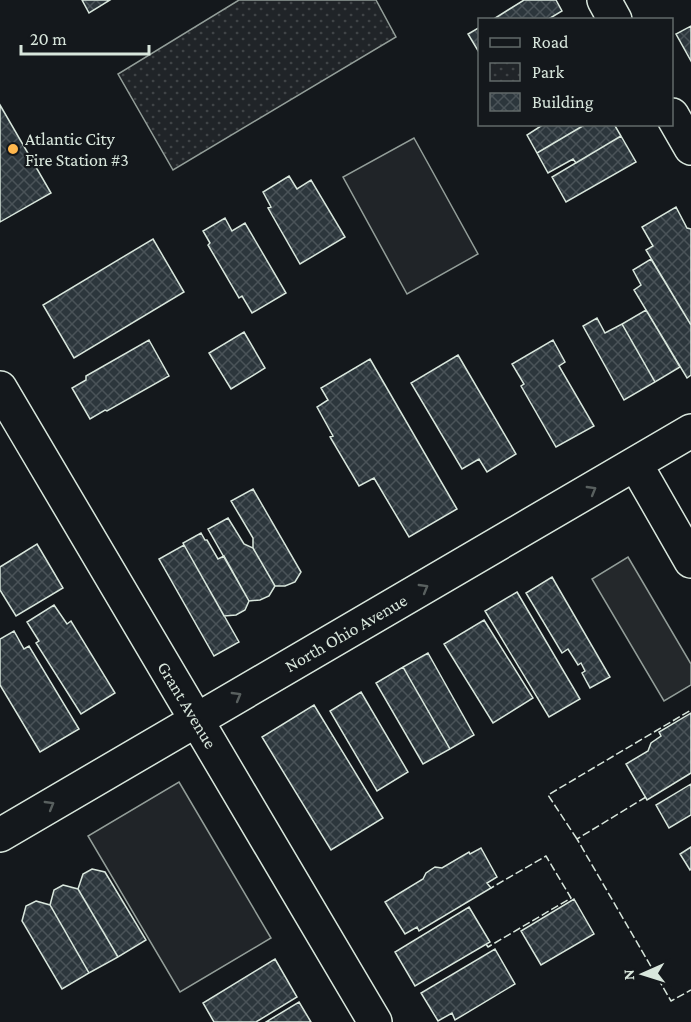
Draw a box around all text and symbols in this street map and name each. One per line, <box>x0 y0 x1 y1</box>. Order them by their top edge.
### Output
scale bar <box>21 18 148 56</box>
legend <box>478 18 673 126</box>
text: 20 m <box>30 29 67 49</box>
text: Road <box>532 32 569 52</box>
text: Park <box>532 62 564 82</box>
text: Building <box>532 92 594 112</box>
place label: Atlantic City Fire Station #3 <box>25 129 129 170</box>
marker: Atlantic City Fire Station #3 <box>6 142 20 156</box>
one-way arrow <box>586 486 597 497</box>
one-way arrow <box>418 583 428 595</box>
street label: North Ohio Avenue <box>281 590 411 676</box>
street label: Grant Avenue <box>153 658 221 752</box>
one-way arrow <box>231 692 241 703</box>
one-way arrow <box>44 801 55 812</box>
north arrow <box>613 944 673 1004</box>
text: N <box>620 969 637 981</box>

